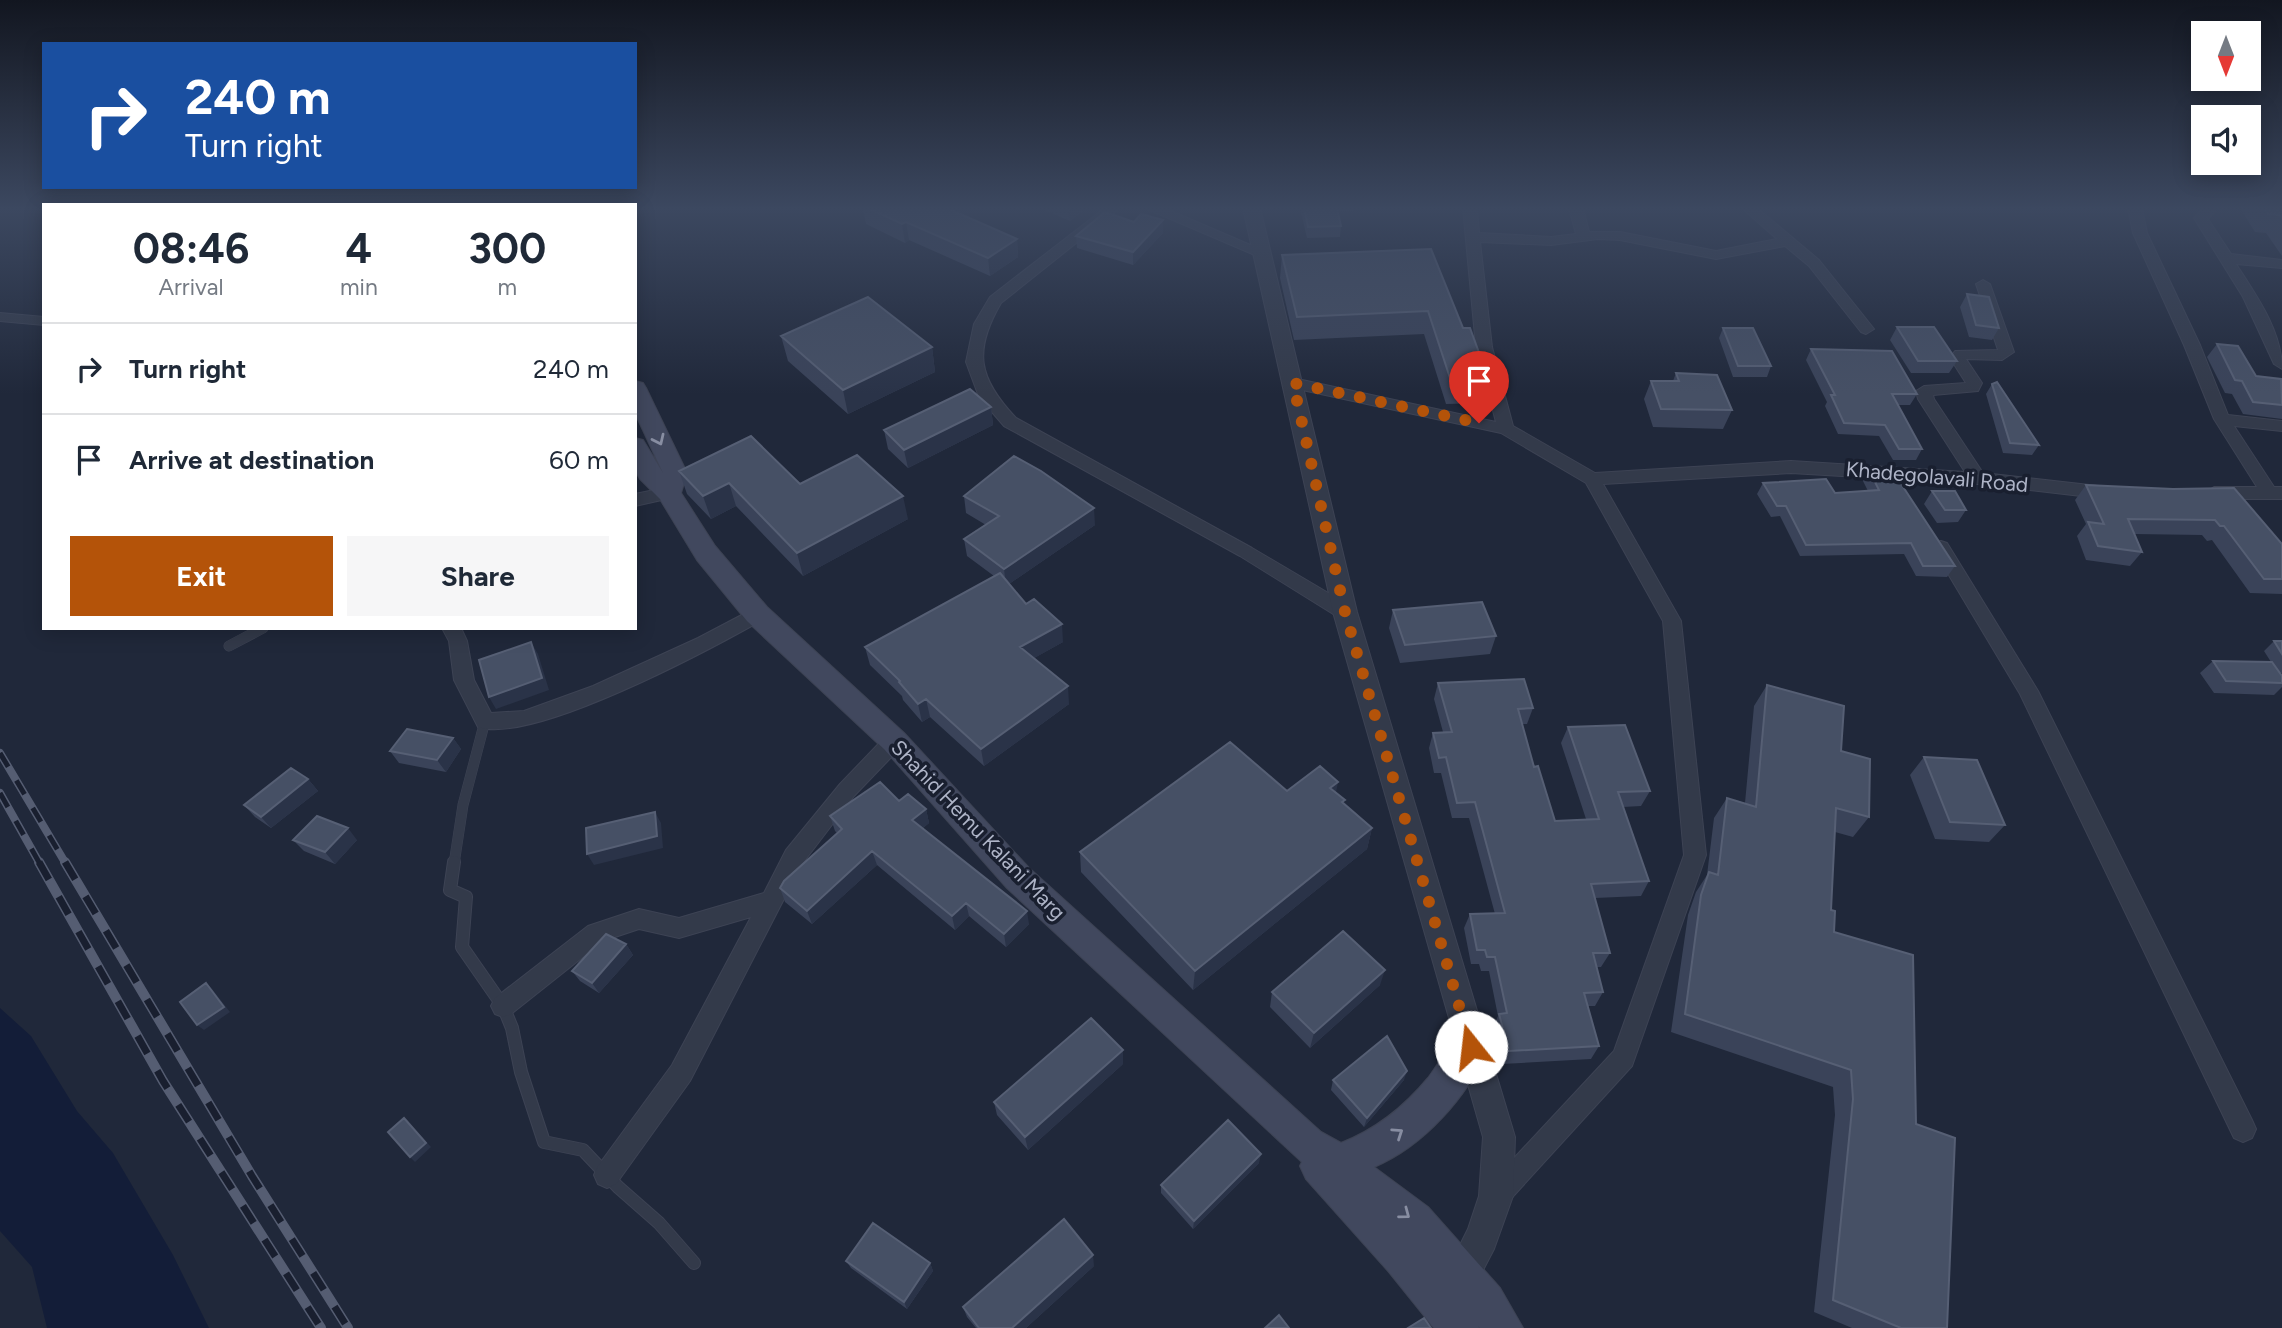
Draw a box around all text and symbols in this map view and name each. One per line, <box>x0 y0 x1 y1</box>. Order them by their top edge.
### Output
north arrow <box>2191 21 2261 91</box>
map controls <box>2191 21 2261 175</box>
text: 240 m <box>185 67 331 126</box>
icon: right <box>70 70 161 161</box>
button: sound <box>2191 105 2261 175</box>
text: Turn right <box>185 127 323 165</box>
text: 08:46 <box>133 223 249 274</box>
text: 4 <box>346 223 372 274</box>
text: 300 <box>468 223 546 274</box>
text: Arrival <box>159 273 223 301</box>
text: min <box>340 273 378 301</box>
text: m <box>498 273 517 301</box>
icon: right <box>70 350 108 388</box>
pin <box>1449 351 1509 423</box>
text: Turn right <box>129 353 246 385</box>
text: 240 m <box>533 353 609 385</box>
icon: arrive <box>1460 362 1498 400</box>
one-way arrow <box>651 433 665 445</box>
icon: arrive <box>70 441 108 479</box>
text: Arrive at destination <box>129 444 374 476</box>
text: 60 m <box>549 444 609 476</box>
street label: Khadegolavali Road <box>1845 456 2029 497</box>
button: Exit <box>70 536 333 616</box>
button: Share <box>347 536 609 616</box>
street label: Shahid Hemu Kalani Marg <box>886 735 1071 925</box>
position arrow <box>1434 1010 1508 1084</box>
one-way arrow <box>1390 1128 1403 1141</box>
one-way arrow <box>1397 1206 1410 1218</box>

